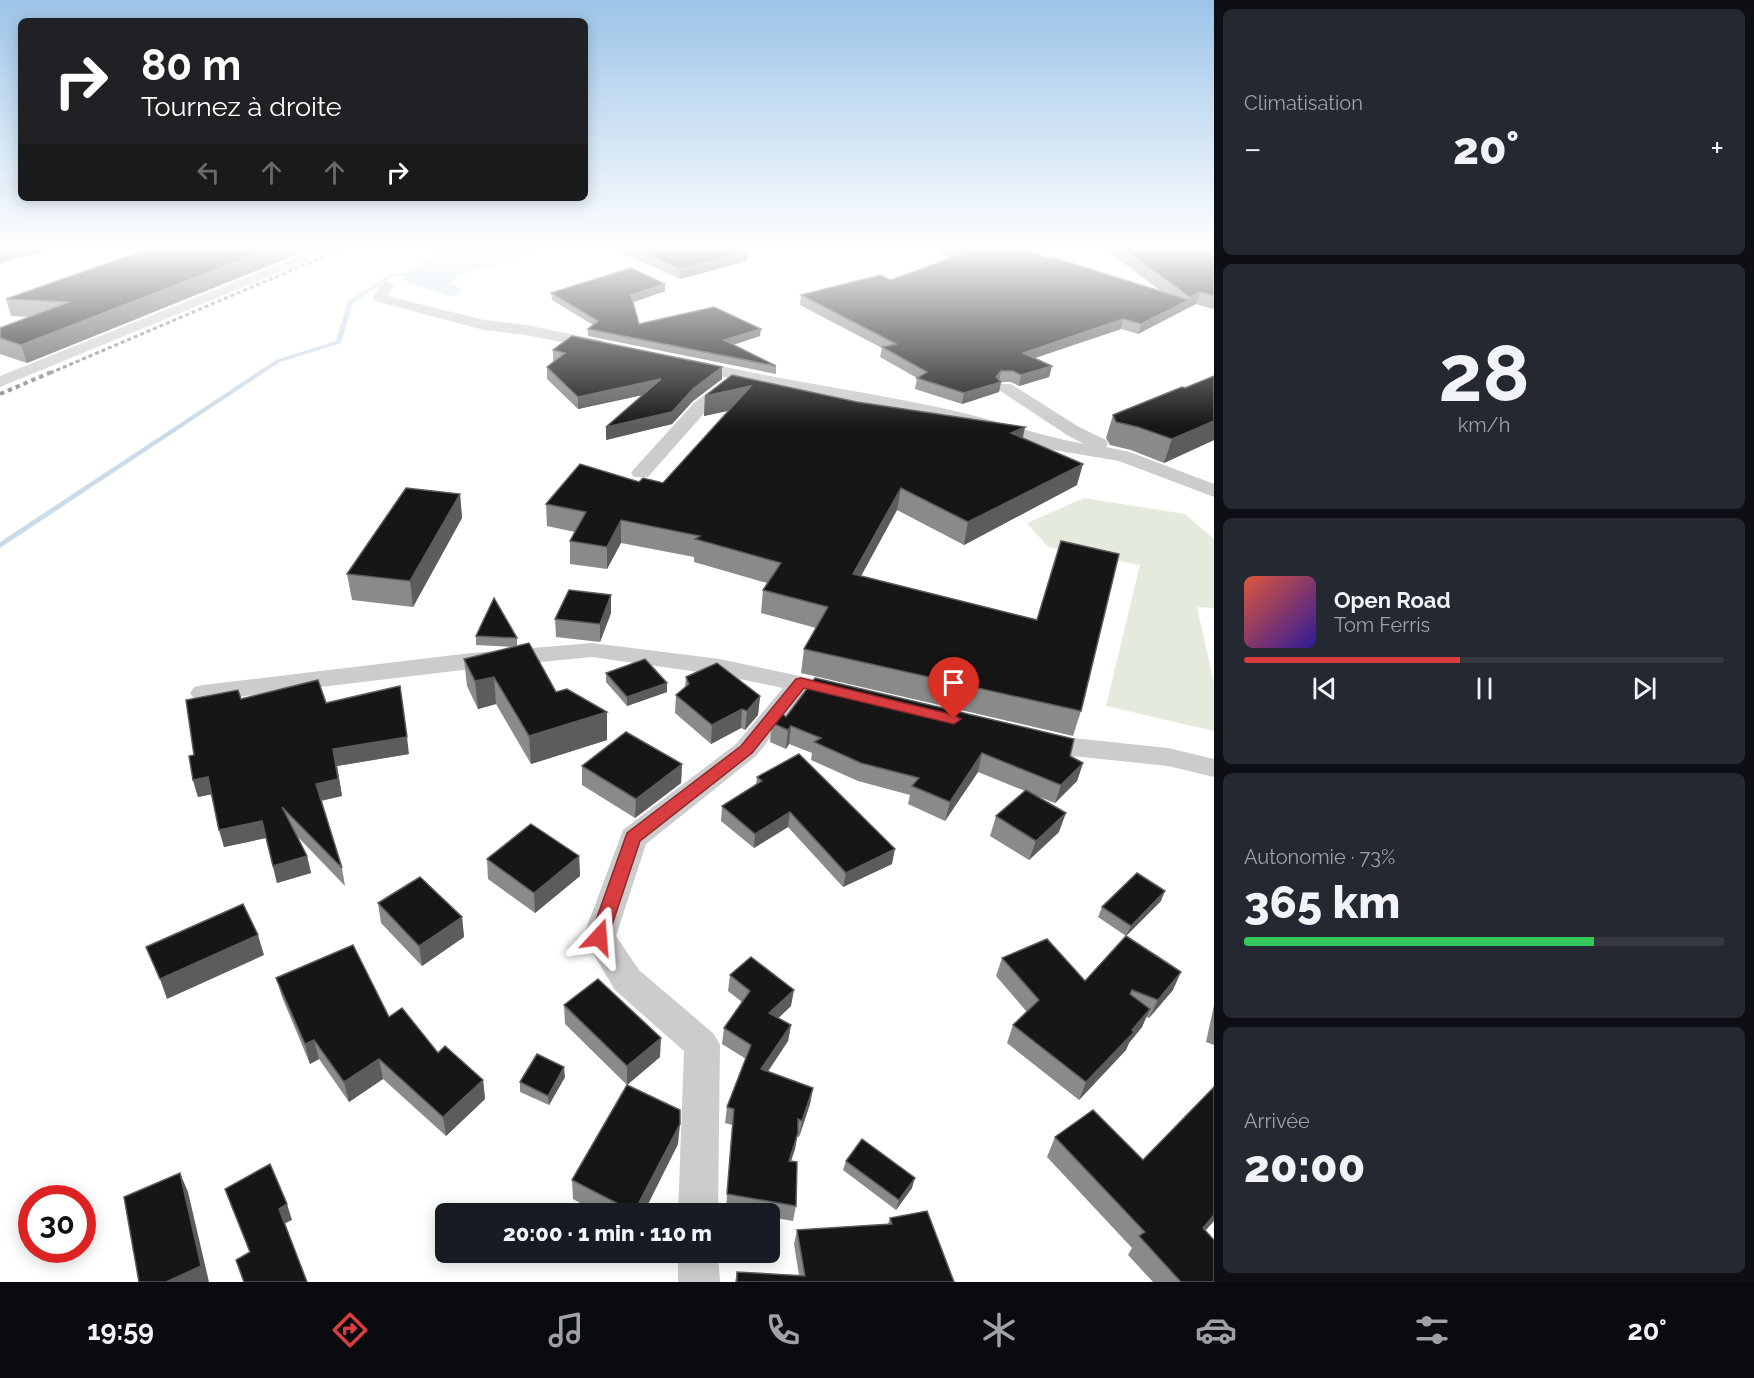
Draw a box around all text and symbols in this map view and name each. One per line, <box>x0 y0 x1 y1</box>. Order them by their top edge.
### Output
text: 80 m <box>141 41 241 90</box>
icon: right <box>42 42 120 120</box>
text: Tournez à droite <box>141 91 342 122</box>
text: Climatisation <box>1244 91 1363 115</box>
text: 20° <box>1453 122 1519 175</box>
text: − <box>1244 129 1262 168</box>
text: + <box>1710 129 1724 168</box>
icon: left <box>192 156 225 189</box>
icon: ahead <box>255 156 288 189</box>
icon: ahead <box>318 156 351 189</box>
icon: right <box>381 156 414 189</box>
text: 28 <box>1438 328 1530 419</box>
text: km/h <box>1458 413 1510 437</box>
text: Open Road <box>1334 587 1451 613</box>
text: Tom Ferris <box>1334 613 1430 637</box>
pin <box>928 657 979 719</box>
icon: arrive <box>937 666 970 699</box>
icon: previous <box>1308 672 1341 705</box>
icon: pause <box>1468 672 1501 705</box>
icon: next <box>1628 672 1661 705</box>
text: Autonomie · 73% <box>1244 845 1395 869</box>
text: 365 km <box>1244 876 1400 929</box>
position arrow <box>567 905 631 969</box>
text: Arrivée <box>1244 1109 1310 1133</box>
text: 20:00 <box>1244 1140 1365 1193</box>
speed limit sign: 30 <box>18 1185 96 1263</box>
text: 20:00 · 1 min · 110 m <box>503 1220 712 1246</box>
icon: directions <box>329 1309 371 1351</box>
icon: music <box>545 1309 587 1351</box>
icon: phone <box>762 1309 804 1351</box>
icon: climate <box>978 1309 1020 1351</box>
icon: car <box>1195 1309 1237 1351</box>
icon: filters <box>1411 1309 1453 1351</box>
text: 19:59 <box>87 1315 154 1346</box>
text: 20° <box>1628 1315 1667 1346</box>

